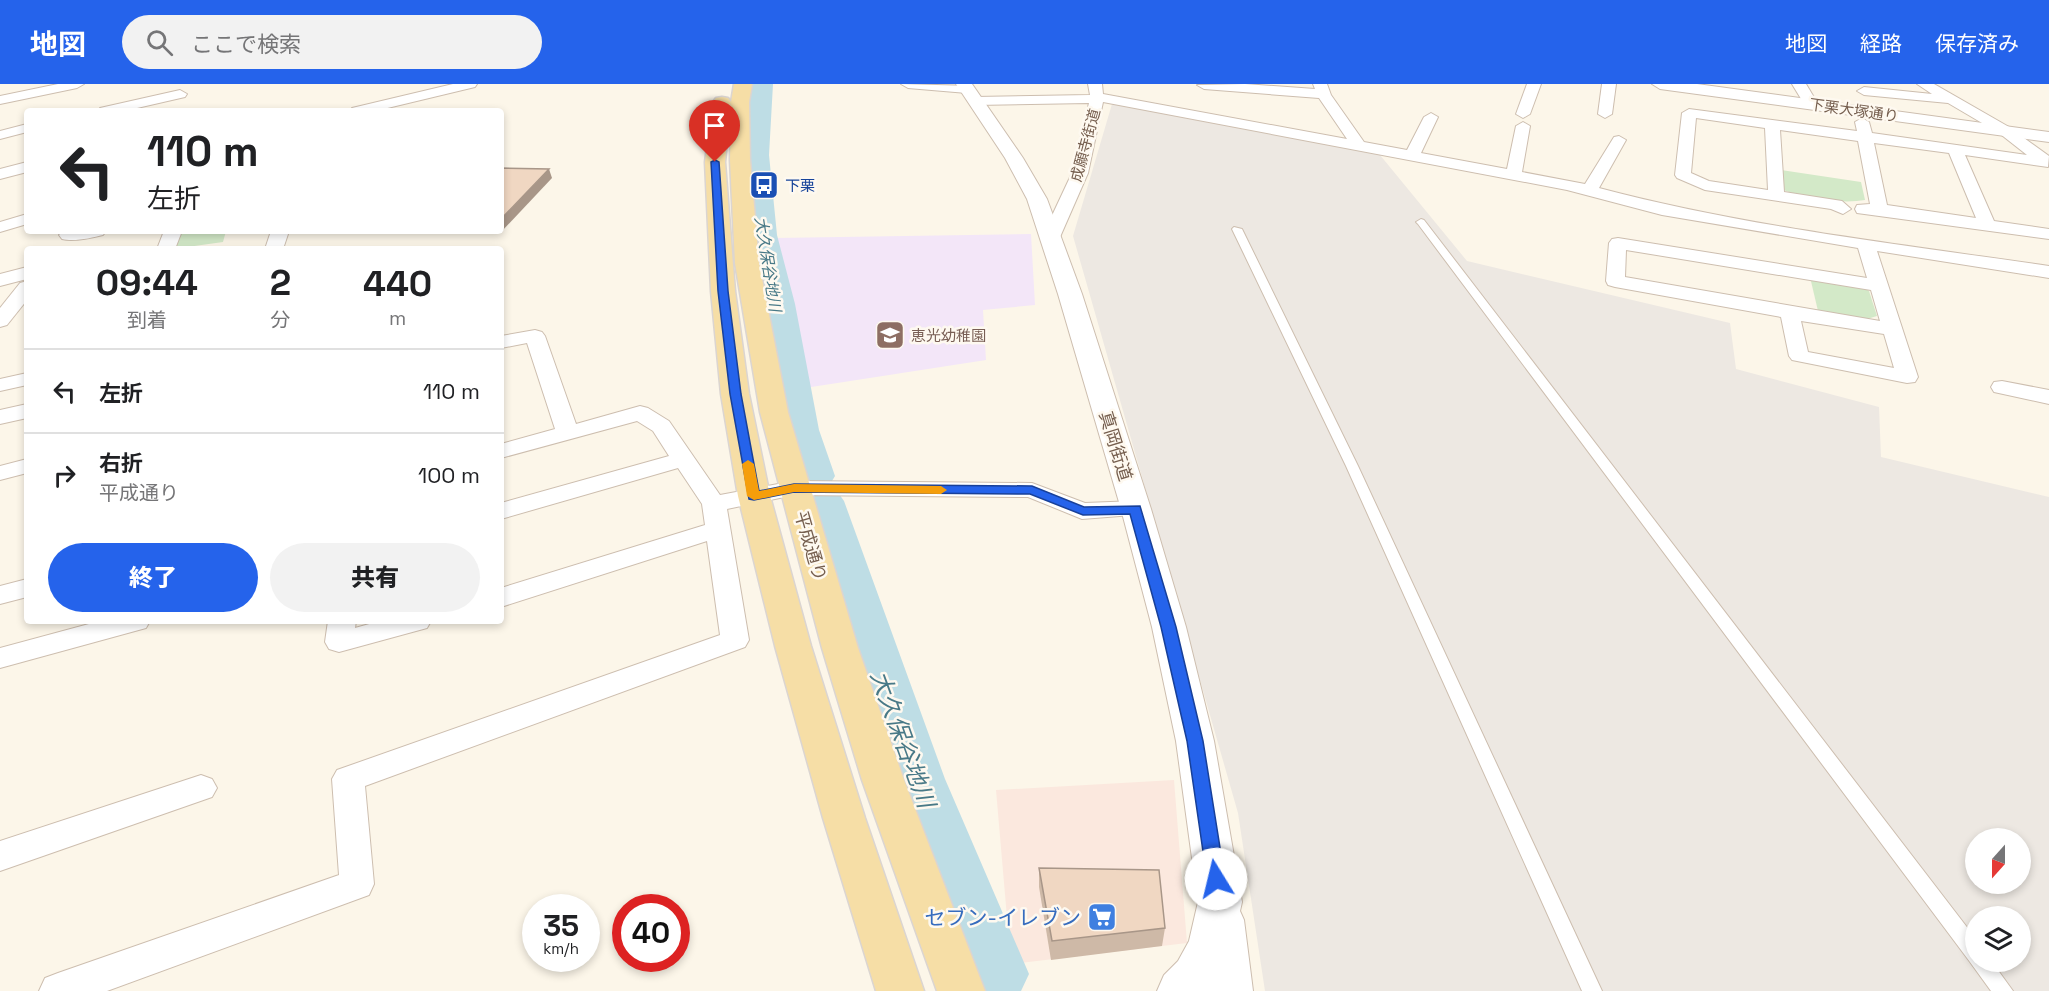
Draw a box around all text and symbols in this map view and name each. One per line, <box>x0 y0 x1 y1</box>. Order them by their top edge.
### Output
search box <box>122 15 542 69</box>
text: 地図 <box>30 26 86 62</box>
icon: search <box>143 26 176 59</box>
text: ここで検索 <box>191 30 301 58</box>
text: 地図 <box>1785 30 1827 57</box>
text: 経路 <box>1860 30 1902 57</box>
text: 保存済み <box>1935 30 2019 57</box>
street label: 下栗大塚通り <box>1808 94 1900 126</box>
pin <box>689 100 740 162</box>
street label: 成願寺街道 <box>1066 106 1104 184</box>
icon: arrive <box>698 109 731 142</box>
text: 110 m <box>147 125 259 178</box>
icon: left <box>48 132 126 210</box>
bus stop icon: 下栗 <box>748 169 780 201</box>
place label: 下栗 <box>785 176 815 195</box>
text: 左折 <box>147 181 201 216</box>
water label: 大久保谷地川 <box>750 215 786 315</box>
text: 09:44 <box>96 260 198 306</box>
text: 2 <box>270 260 291 306</box>
text: 440 <box>363 261 432 307</box>
text: m <box>389 305 406 331</box>
text: 到着 <box>127 307 167 333</box>
text: 分 <box>270 307 290 333</box>
school or university icon: 恵光幼稚園 <box>874 319 906 351</box>
place label: 恵光幼稚園 <box>911 326 986 345</box>
icon: left <box>48 375 81 408</box>
text: 110 m <box>423 377 480 405</box>
text: 左折 <box>99 379 143 407</box>
street label: 真岡街道 <box>1094 408 1138 484</box>
text: 右折 <box>99 449 143 477</box>
icon: right <box>48 459 81 492</box>
text: 100 m <box>418 461 480 489</box>
text: 平成通り <box>99 480 179 506</box>
street label: 平成通り <box>790 508 832 584</box>
button: 終了 <box>48 543 258 612</box>
button: 共有 <box>270 543 480 612</box>
water label: 大久保谷地川 <box>864 666 943 815</box>
north arrow <box>1965 828 2031 894</box>
map controls <box>1965 828 2031 972</box>
position arrow <box>1184 847 1248 911</box>
speed limit sign: 40 <box>612 894 690 972</box>
supermarket icon: セブン-イレブン <box>1086 901 1118 933</box>
place label: セブン-イレブン <box>924 904 1081 931</box>
text: 35 <box>543 906 579 945</box>
button: layers <box>1965 906 2031 972</box>
text: km/h <box>543 939 579 958</box>

